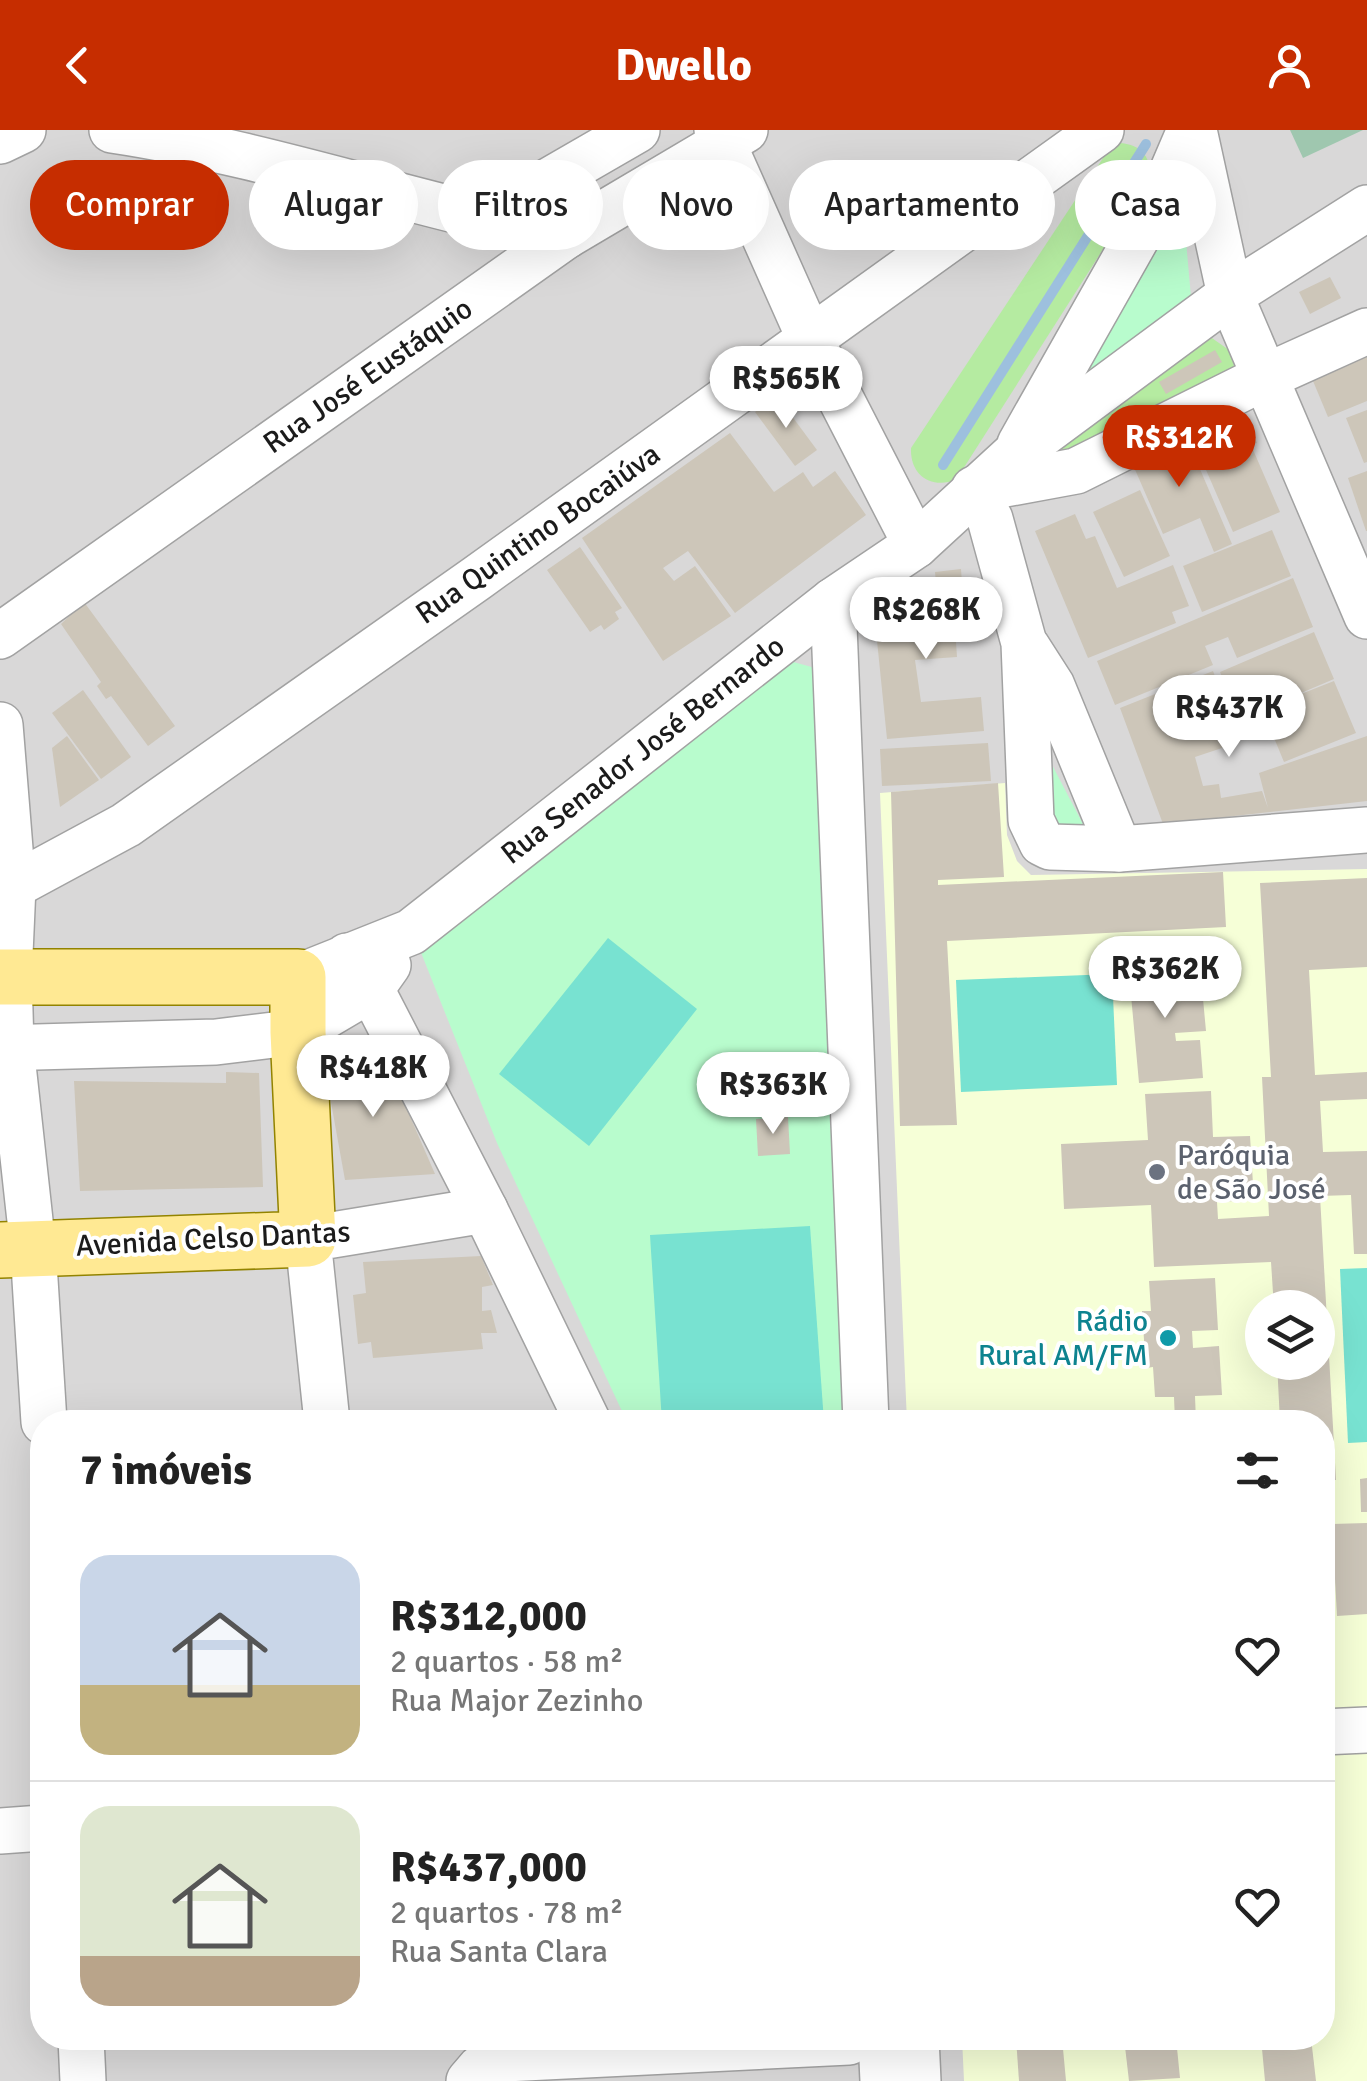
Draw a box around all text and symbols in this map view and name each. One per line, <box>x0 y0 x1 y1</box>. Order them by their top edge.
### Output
icon: back <box>50 38 105 93</box>
text: Dwello <box>615 38 752 93</box>
icon: person <box>1262 38 1317 93</box>
chip: Comprar <box>30 160 229 250</box>
chip: Alugar <box>249 160 418 250</box>
chip: Filtros <box>438 160 603 250</box>
chip: Novo <box>623 160 769 250</box>
chip: Apartamento <box>789 160 1055 250</box>
chip: Casa <box>1075 160 1216 250</box>
street label: Rua José Eustáquio <box>256 290 480 462</box>
pin: R$565K <box>705 346 867 431</box>
text: R$565K <box>732 359 840 398</box>
pin: R$312K <box>1098 405 1260 490</box>
text: R$312K <box>1125 418 1233 457</box>
street label: Rua Quintino Bocaiúva <box>409 436 667 632</box>
pin: R$268K <box>845 577 1007 662</box>
text: R$268K <box>872 590 980 629</box>
street label: Rua Senador José Bernardo <box>494 628 792 872</box>
pin: R$437K <box>1148 675 1310 760</box>
text: R$437K <box>1175 688 1283 727</box>
pin: R$362K <box>1084 936 1246 1021</box>
text: R$362K <box>1111 949 1219 988</box>
pin: R$418K <box>292 1035 454 1120</box>
text: R$418K <box>319 1048 427 1087</box>
pin: R$363K <box>692 1052 854 1137</box>
text: R$363K <box>719 1065 827 1104</box>
place label: Paróquia de São José <box>1177 1137 1326 1208</box>
marker: Paróquia de São José <box>1146 1161 1168 1183</box>
street label: Avenida Celso Dantas <box>75 1213 351 1265</box>
map controls <box>1245 1290 1335 1380</box>
button: layers <box>1245 1290 1335 1380</box>
place label: Rádio Rural AM/FM <box>978 1303 1148 1374</box>
marker: Rádio Rural AM/FM <box>1157 1327 1179 1349</box>
icon: filters <box>1230 1443 1285 1498</box>
text: 7 imóveis <box>80 1445 252 1496</box>
text: R$312,000 <box>390 1591 587 1642</box>
icon: home <box>160 1595 280 1715</box>
icon: heart <box>1230 1628 1285 1683</box>
text: 2 quartos · 58 m² <box>390 1642 623 1681</box>
text: Rua Major Zezinho <box>390 1681 643 1720</box>
text: R$437,000 <box>390 1842 587 1893</box>
icon: home <box>160 1846 280 1966</box>
icon: heart <box>1230 1879 1285 1934</box>
text: 2 quartos · 78 m² <box>390 1893 623 1932</box>
text: Rua Santa Clara <box>390 1932 608 1971</box>

